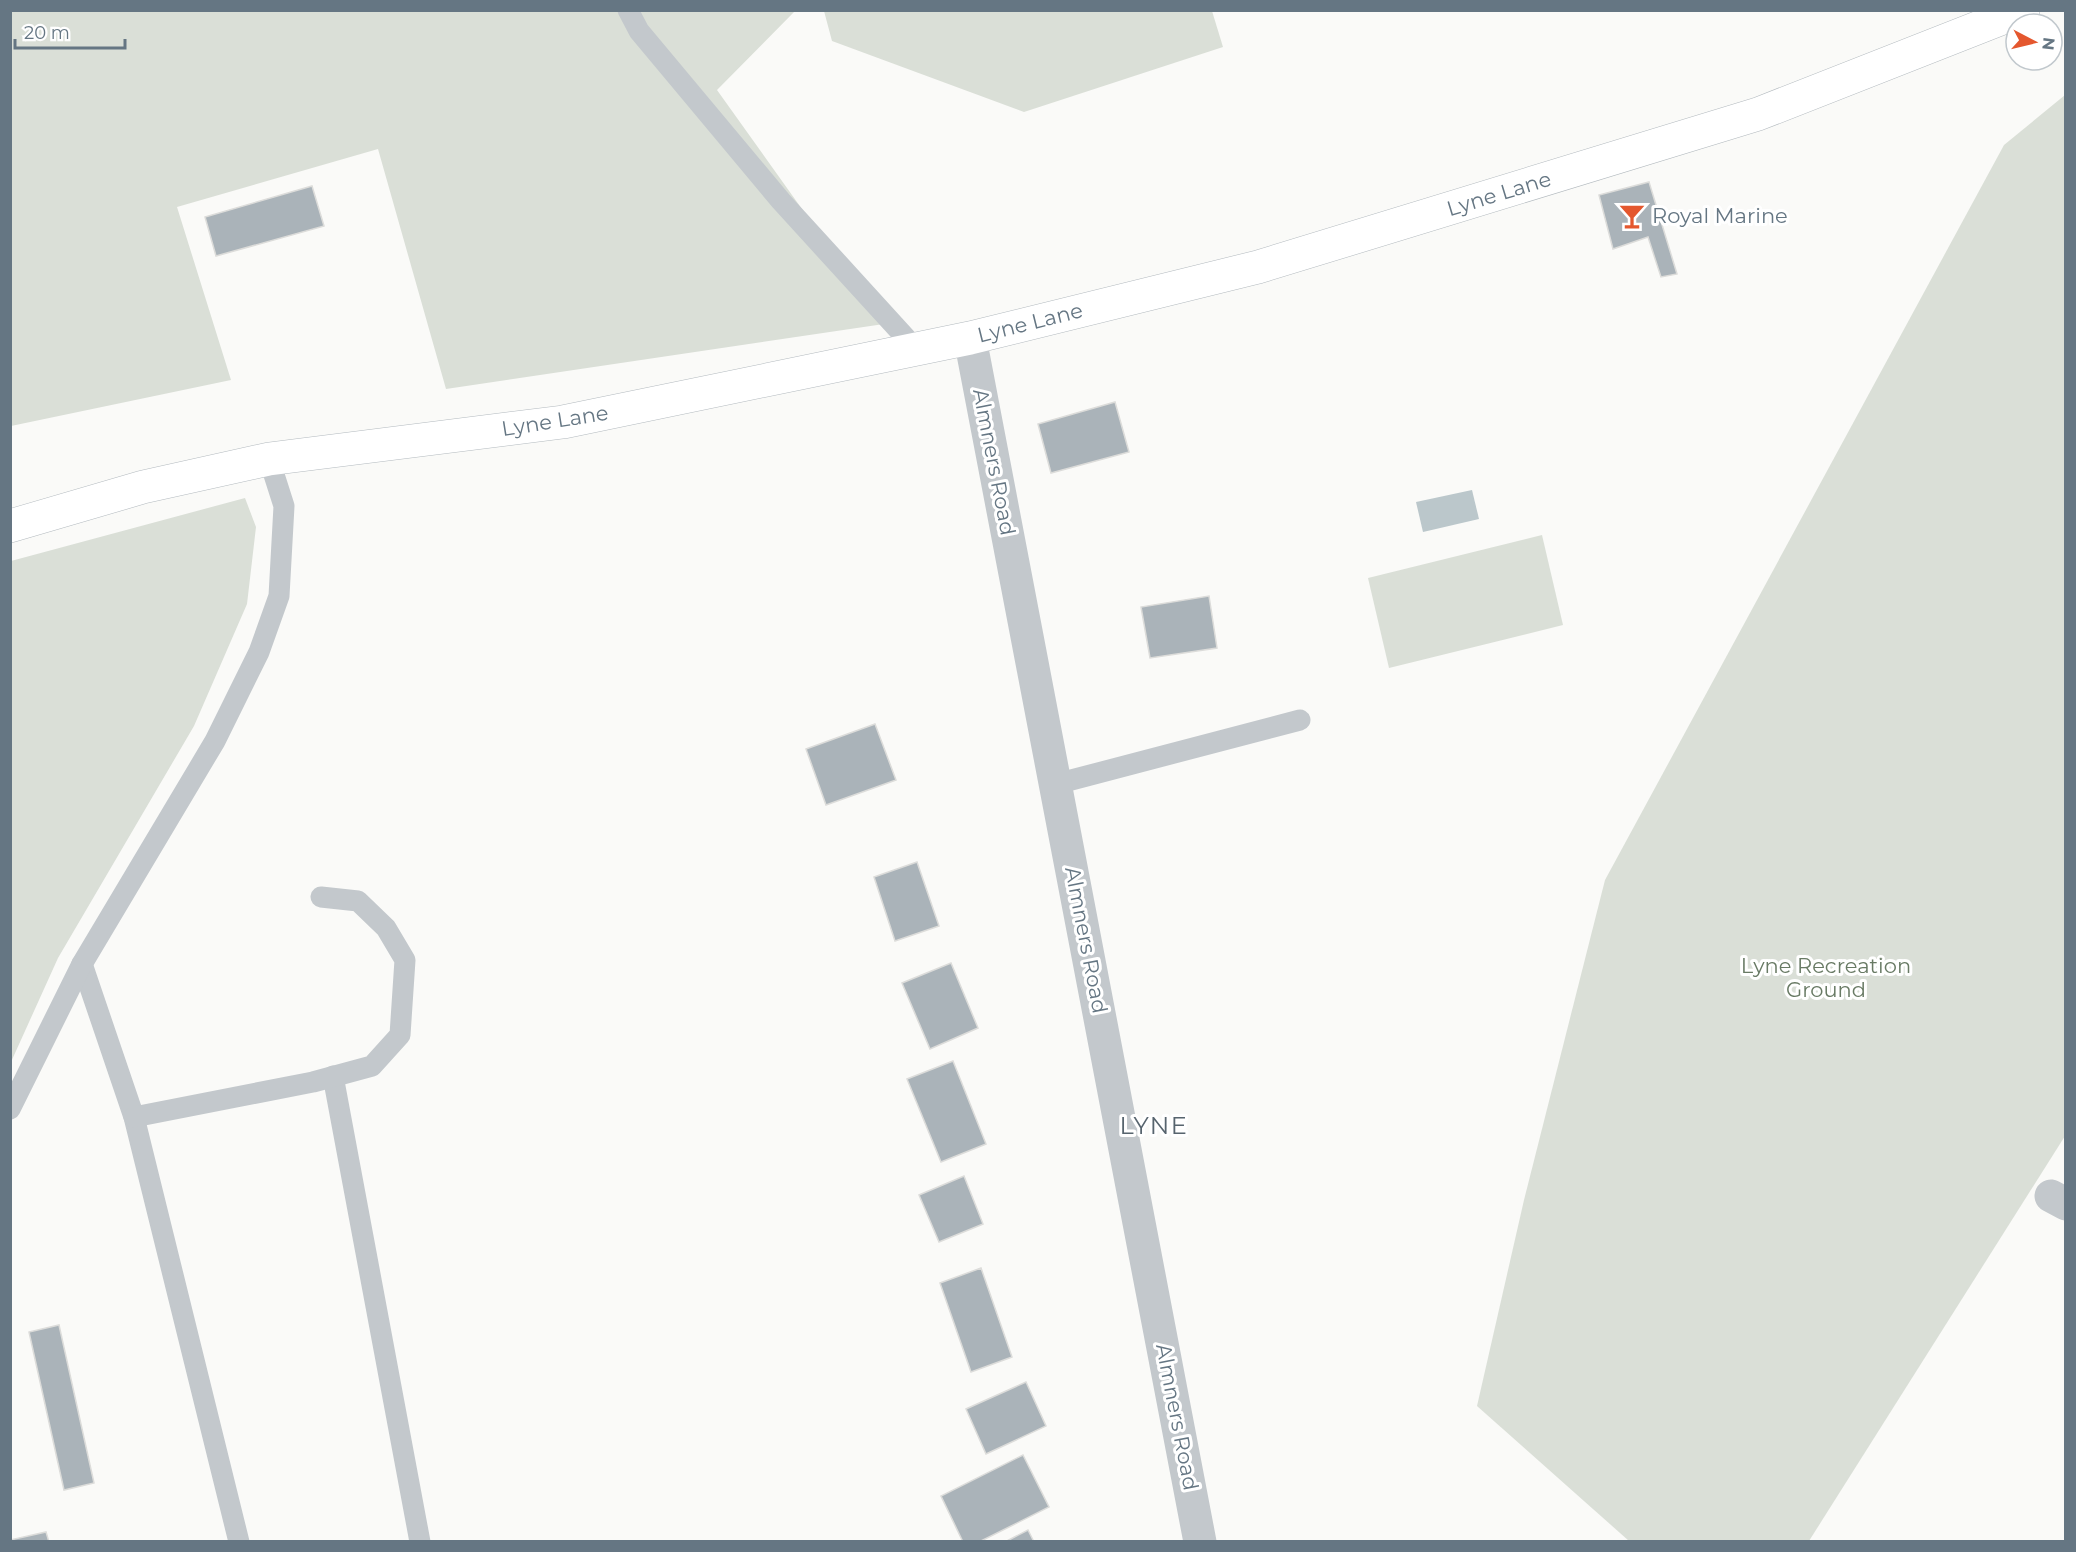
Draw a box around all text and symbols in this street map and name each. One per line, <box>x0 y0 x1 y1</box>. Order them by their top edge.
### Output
scale bar <box>15 12 124 50</box>
north arrow <box>2004 12 2064 72</box>
text: 20 m <box>24 22 70 44</box>
text: N <box>2038 36 2059 51</box>
street label: Lyne Lane <box>1444 166 1554 221</box>
bar icon: Royal Marine <box>1617 201 1647 231</box>
place label: Royal Marine <box>1652 203 1788 228</box>
street label: Lyne Lane <box>975 297 1085 348</box>
street label: Almners Road <box>968 386 1021 537</box>
street label: Lyne Lane <box>500 400 610 441</box>
street label: Almners Road <box>1060 864 1113 1015</box>
park label: Lyne Recreation Ground <box>1741 953 1911 1002</box>
district label: LYNE <box>1120 1111 1188 1140</box>
street label: Almners Road <box>1151 1341 1204 1492</box>

